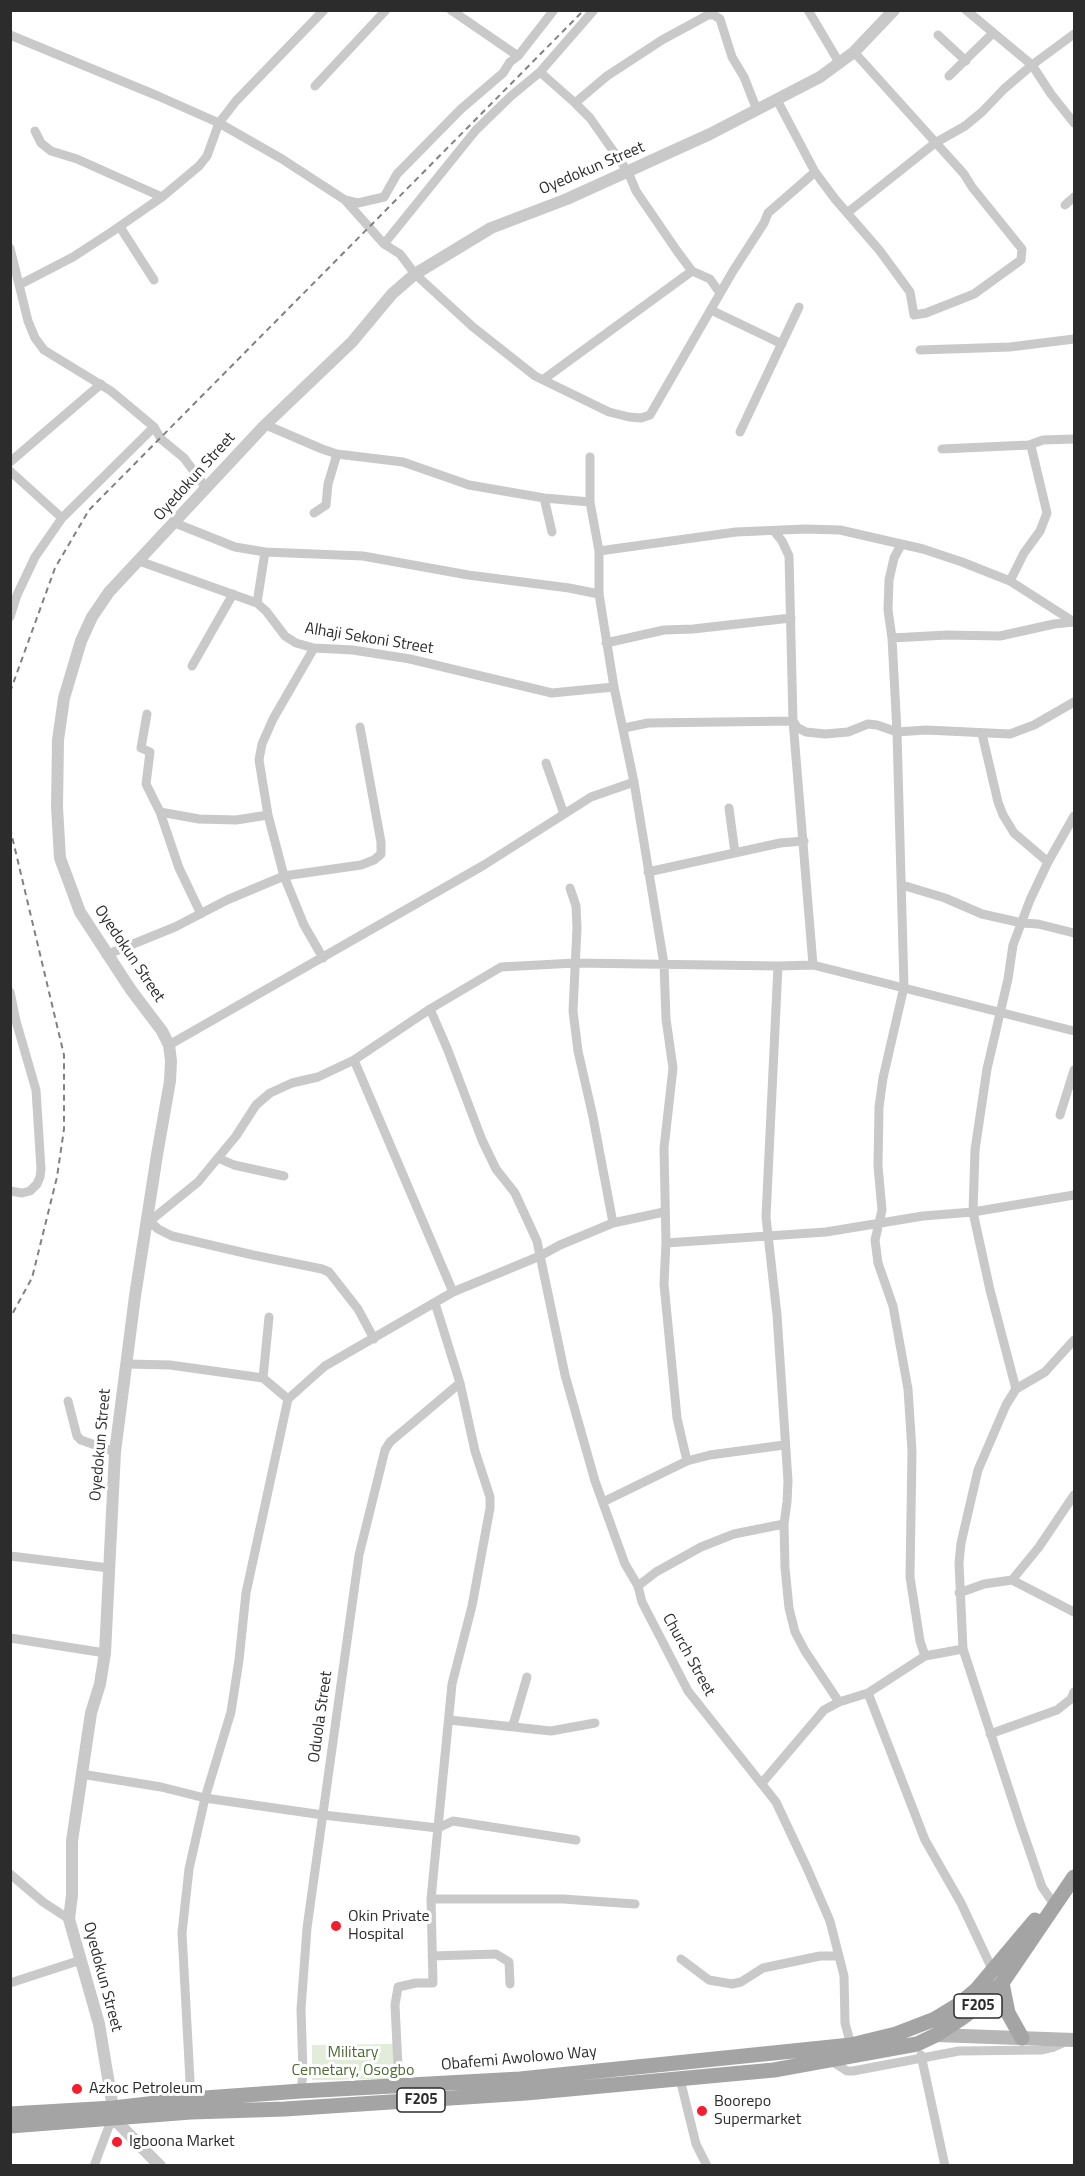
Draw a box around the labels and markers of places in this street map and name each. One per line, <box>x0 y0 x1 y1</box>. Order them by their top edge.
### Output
place label: Okin Private Hospital <box>348 1907 430 1945</box>
marker: Okin Private Hospital <box>329 1919 343 1933</box>
place label: Azkoc Petroleum <box>89 2079 203 2099</box>
marker: Azkoc Petroleum <box>70 2082 84 2096</box>
place label: Boorepo Supermarket <box>714 2092 801 2130</box>
marker: Boorepo Supermarket <box>695 2104 709 2118</box>
place label: Igboona Market <box>129 2132 235 2152</box>
marker: Igboona Market <box>110 2135 124 2149</box>

